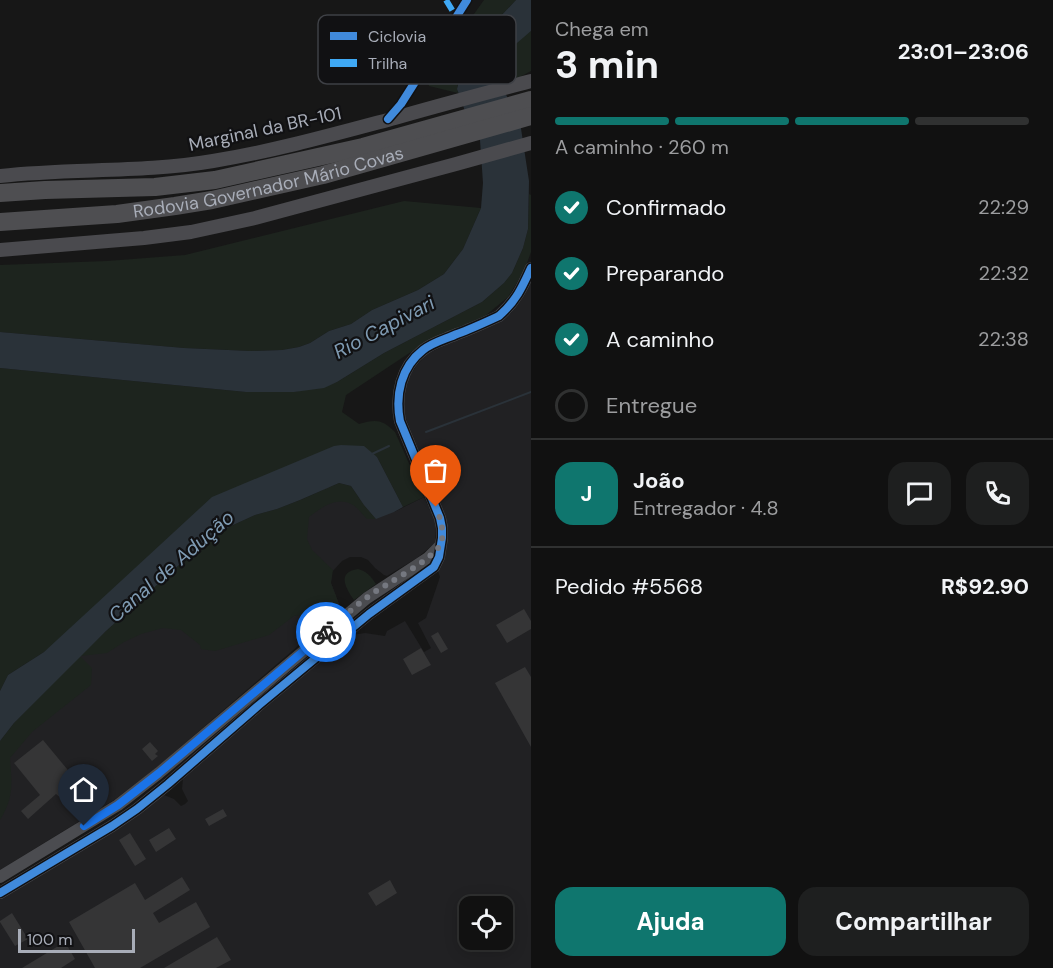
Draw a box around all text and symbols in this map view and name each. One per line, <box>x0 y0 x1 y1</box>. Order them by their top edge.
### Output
legend <box>318 15 516 84</box>
text: Chega em <box>555 16 649 42</box>
text: Ciclovia <box>368 26 426 47</box>
text: 23:01–23:06 <box>898 37 1029 66</box>
text: 3 min <box>555 39 659 90</box>
text: Trilha <box>368 53 407 74</box>
street label: Marginal da BR-101 <box>187 101 343 157</box>
text: A caminho · 260 m <box>555 134 729 160</box>
street label: Rodovia Governador Mário Covas <box>132 141 406 224</box>
icon: check <box>555 191 588 224</box>
text: Confirmado <box>606 193 726 222</box>
text: 22:29 <box>978 194 1029 220</box>
icon: check <box>555 257 588 290</box>
text: Preparando <box>606 259 724 288</box>
text: 22:32 <box>979 260 1029 286</box>
water label: Rio Capivari <box>329 289 440 365</box>
icon: check <box>555 323 588 356</box>
text: A caminho <box>606 325 714 354</box>
text: 22:38 <box>978 326 1029 352</box>
text: Entregue <box>606 391 697 420</box>
pin <box>410 445 461 507</box>
icon: bag <box>419 454 452 487</box>
button: chat <box>888 462 951 525</box>
button: phone <box>966 462 1029 525</box>
text: João <box>633 466 685 495</box>
text: J <box>581 479 592 508</box>
text: Entregador · 4.8 <box>633 495 779 521</box>
water label: Canal de Adução <box>103 504 240 628</box>
text: Pedido #5568 <box>555 572 703 601</box>
text: R$92.90 <box>941 572 1029 601</box>
courier <box>296 602 356 662</box>
icon: bike <box>310 616 343 649</box>
pin <box>58 764 109 826</box>
icon: home <box>67 773 100 806</box>
button: Ajuda <box>555 887 786 956</box>
button: Compartilhar <box>798 887 1029 956</box>
map controls <box>459 896 513 950</box>
button: locate <box>459 896 513 950</box>
scale bar <box>18 926 135 954</box>
text: 100 m <box>27 929 72 950</box>

